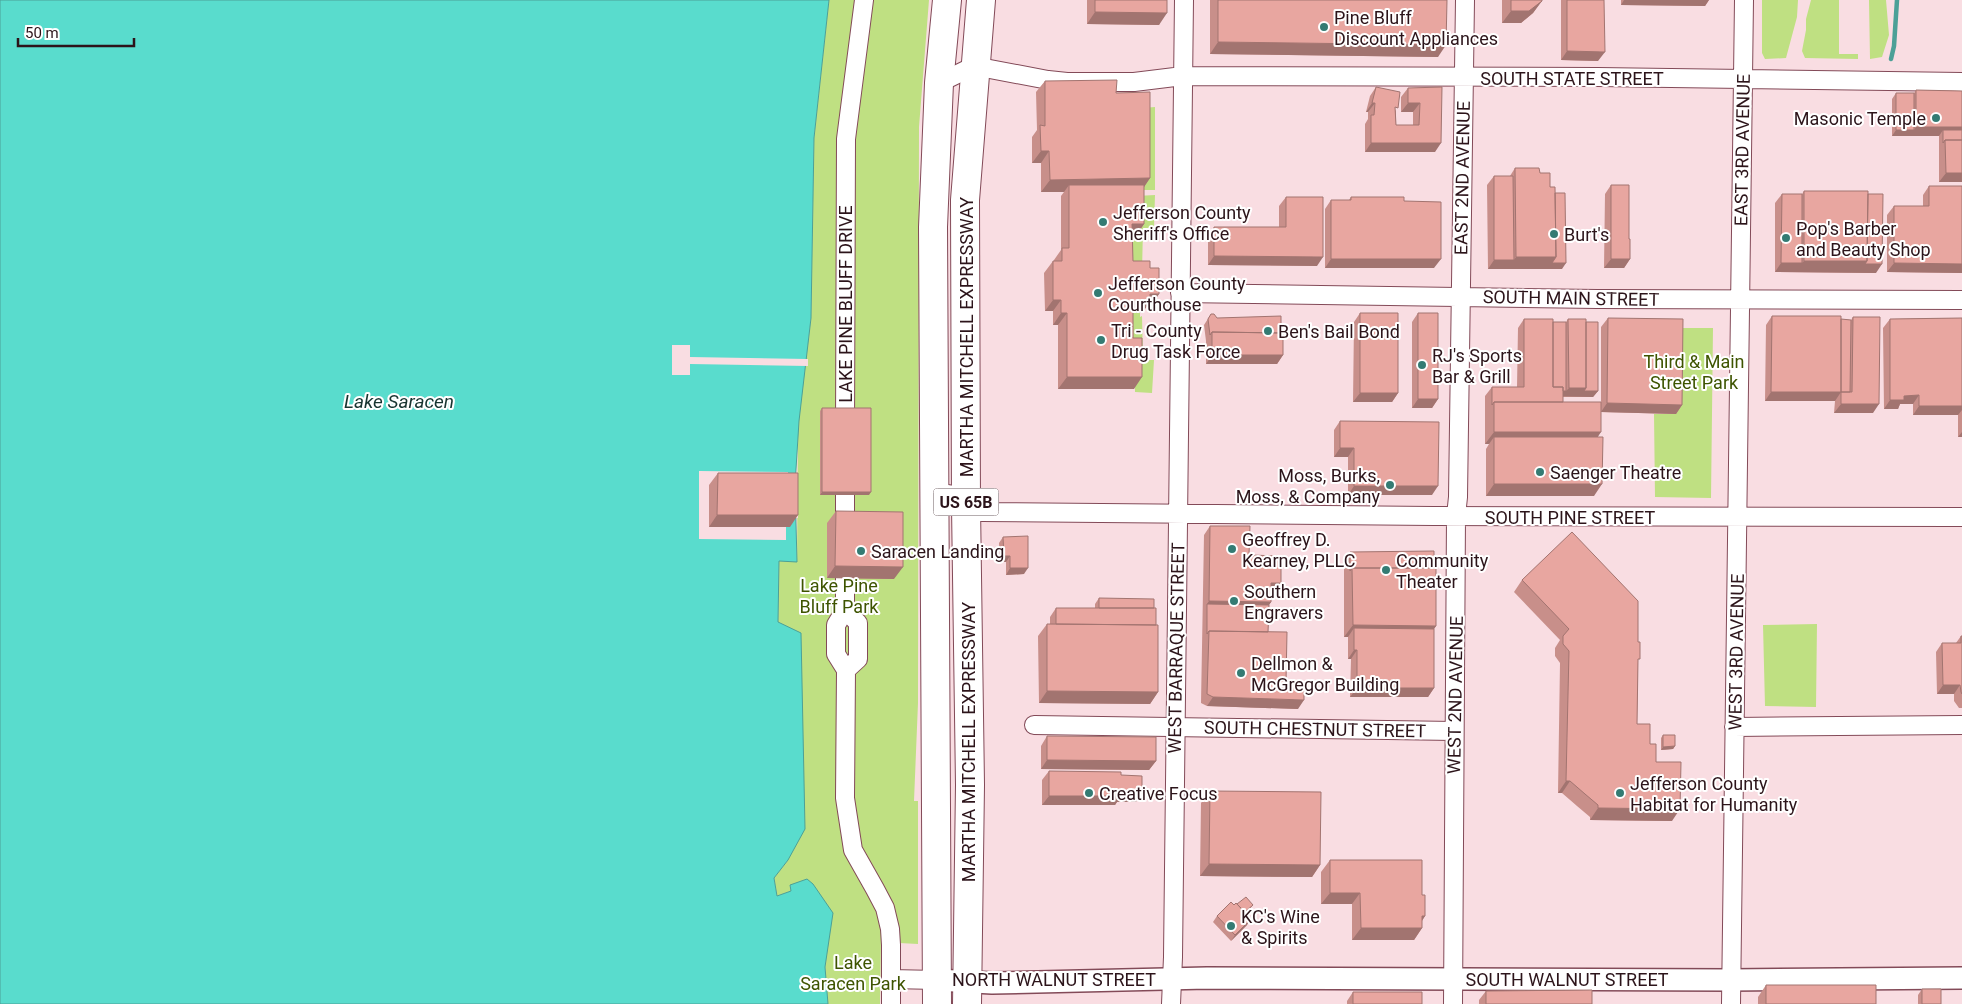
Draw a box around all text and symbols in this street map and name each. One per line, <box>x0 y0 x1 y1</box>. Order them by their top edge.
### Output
place label: Pine Bluff Discount Appliances <box>1334 7 1498 49</box>
scale bar <box>18 15 134 47</box>
marker: Pine Bluff Discount Appliances <box>1318 21 1330 33</box>
text: 50 m <box>25 24 59 42</box>
street label: SOUTH STATE STREET <box>1480 68 1664 89</box>
street label: EAST 3RD AVENUE <box>1730 74 1754 226</box>
street label: EAST 2ND AVENUE <box>1450 101 1474 255</box>
place label: Masonic Temple <box>1794 108 1926 129</box>
marker: Masonic Temple <box>1930 112 1942 124</box>
street label: MARTHA MITCHELL EXPRESSWAY <box>956 197 977 477</box>
place label: Jefferson County Sheriff's Office <box>1113 202 1251 244</box>
street label: LAKE PINE BLUFF DRIVE <box>835 205 856 403</box>
marker: Jefferson County Sheriff's Office <box>1097 216 1109 228</box>
place label: Pop's Barber and Beauty Shop <box>1796 218 1931 260</box>
place label: Burt's <box>1564 224 1609 245</box>
marker: Burt's <box>1548 228 1560 240</box>
marker: Pop's Barber and Beauty Shop <box>1780 232 1792 244</box>
place label: Jefferson County Courthouse <box>1108 273 1246 315</box>
street label: SOUTH MAIN STREET <box>1483 286 1660 310</box>
marker: Jefferson County Courthouse <box>1092 287 1104 299</box>
place label: Tri - County Drug Task Force <box>1111 320 1240 362</box>
place label: Ben's Bail Bond <box>1278 321 1400 342</box>
marker: Ben's Bail Bond <box>1262 325 1274 337</box>
marker: Tri - County Drug Task Force <box>1095 334 1107 346</box>
place label: RJ's Sports Bar & Grill <box>1432 345 1522 387</box>
park label: Third & Main Street Park <box>1643 351 1745 393</box>
marker: RJ's Sports Bar & Grill <box>1416 359 1428 371</box>
water label: Lake Saracen <box>344 390 454 413</box>
place label: Saenger Theatre <box>1550 462 1681 483</box>
place label: Moss, Burks, Moss, & Company <box>1236 465 1380 507</box>
marker: Saenger Theatre <box>1534 466 1546 478</box>
marker: Moss, Burks, Moss, & Company <box>1384 479 1396 491</box>
road number: US 65B <box>934 488 998 516</box>
street label: SOUTH PINE STREET <box>1485 507 1655 528</box>
place label: Geoffrey D. Kearney, PLLC <box>1242 529 1355 571</box>
place label: Saracen Landing <box>871 541 1004 562</box>
street label: WEST BARRAQUE STREET <box>1164 542 1188 754</box>
marker: Geoffrey D. Kearney, PLLC <box>1226 543 1238 555</box>
marker: Saracen Landing <box>855 545 867 557</box>
place label: Community Theater <box>1396 550 1489 592</box>
marker: Community Theater <box>1380 564 1392 576</box>
street label: WEST 3RD AVENUE <box>1724 574 1748 730</box>
park label: Lake Pine Bluff Park <box>800 575 879 617</box>
place label: Southern Engravers <box>1244 581 1323 623</box>
marker: Southern Engravers <box>1228 595 1240 607</box>
street label: MARTHA MITCHELL EXPRESSWAY <box>958 602 979 882</box>
street label: WEST 2ND AVENUE <box>1443 616 1467 774</box>
place label: Dellmon & McGregor Building <box>1251 653 1399 695</box>
marker: Dellmon & McGregor Building <box>1235 667 1247 679</box>
street label: SOUTH CHESTNUT STREET <box>1204 717 1427 741</box>
place label: Jefferson County Habitat for Humanity <box>1630 773 1798 815</box>
place label: Creative Focus <box>1099 783 1218 804</box>
marker: Creative Focus <box>1083 787 1095 799</box>
marker: Jefferson County Habitat for Humanity <box>1614 787 1626 799</box>
place label: KC's Wine & Spirits <box>1241 906 1320 948</box>
marker: KC's Wine & Spirits <box>1225 920 1237 932</box>
park label: Lake Saracen Park <box>800 952 907 994</box>
street label: NORTH WALNUT STREET <box>952 969 1156 990</box>
street label: SOUTH WALNUT STREET <box>1465 969 1669 990</box>

